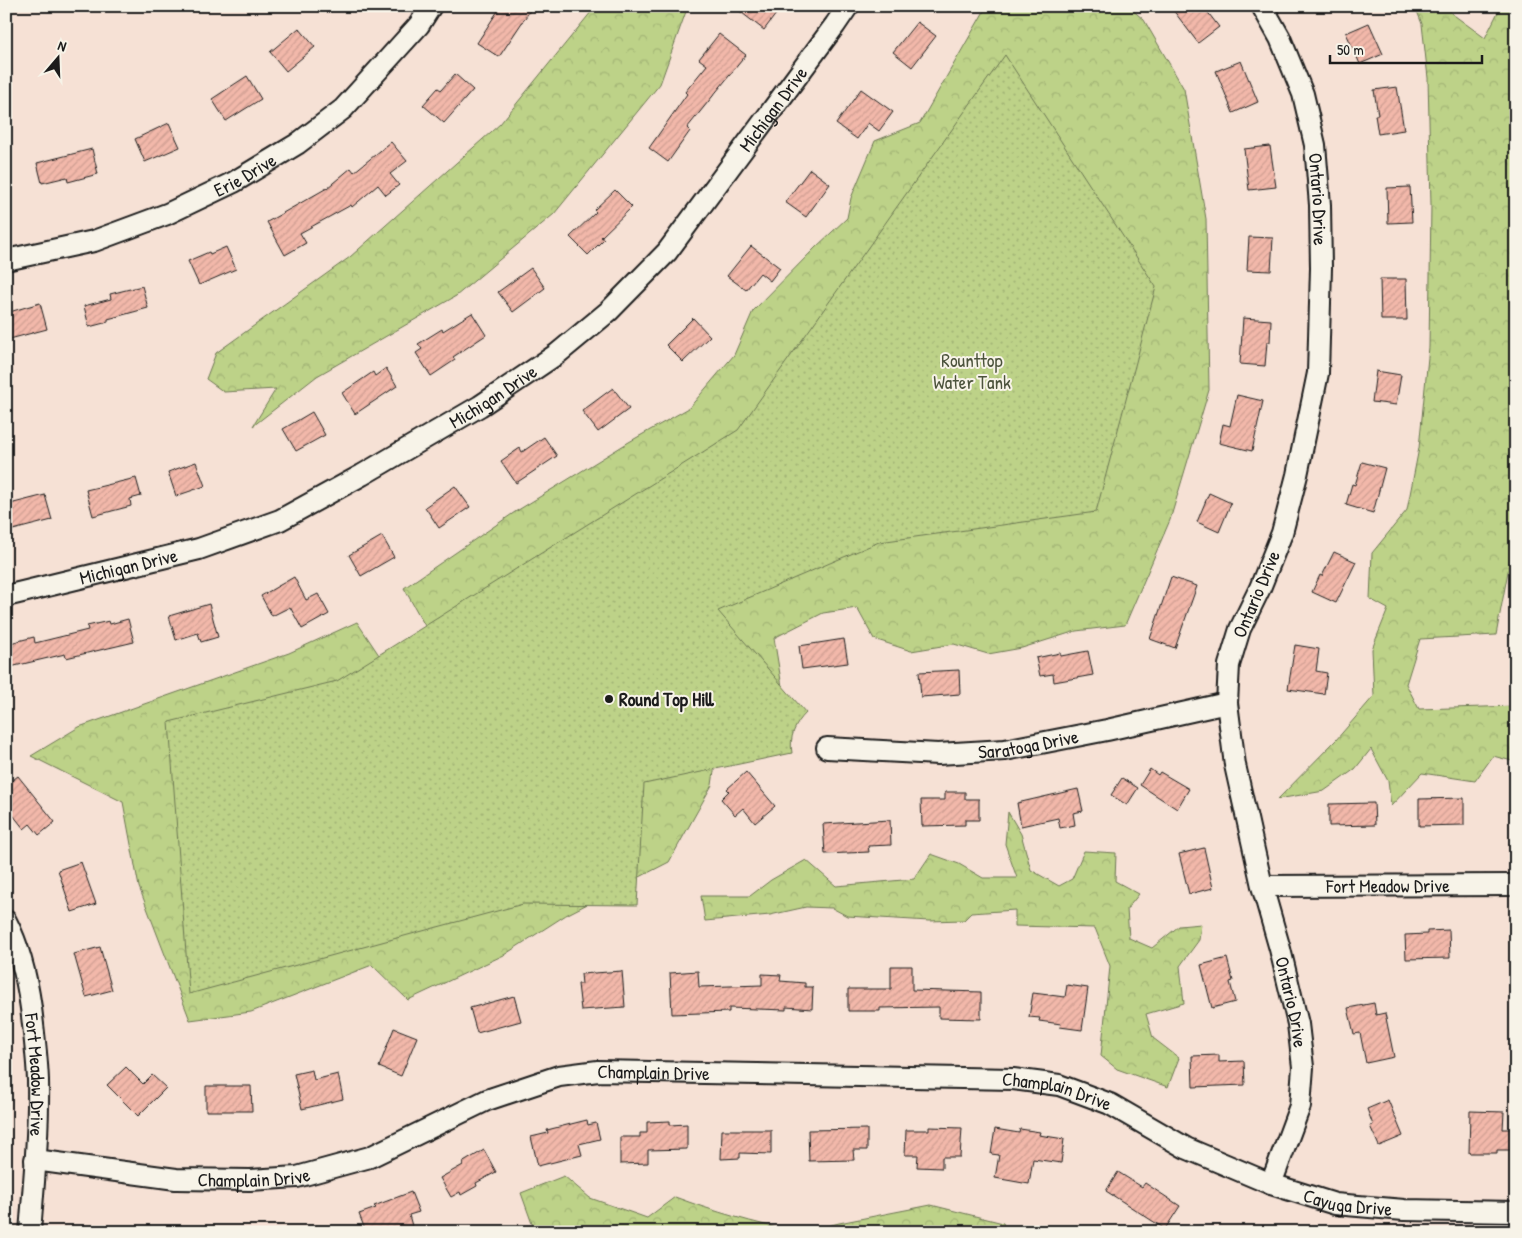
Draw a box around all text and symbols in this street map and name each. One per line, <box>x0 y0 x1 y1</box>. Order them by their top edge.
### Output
north arrow <box>32 32 82 82</box>
scale bar <box>1330 32 1482 64</box>
text: N <box>56 35 70 56</box>
text: 50 m <box>1337 39 1364 60</box>
street label: Michigan Drive <box>733 61 813 157</box>
street label: Erie Drive <box>209 146 281 203</box>
street label: Ontario Drive <box>1303 152 1334 246</box>
park label: Rounttop Water Tank <box>933 347 1011 395</box>
street label: Michigan Drive <box>444 358 542 434</box>
street label: Michigan Drive <box>77 542 180 591</box>
street label: Ontario Drive <box>1226 546 1286 642</box>
place label: Round Top Hill <box>619 686 714 713</box>
marker: Round Top Hill <box>603 693 615 705</box>
street label: Saratoga Drive <box>977 723 1081 765</box>
street label: Fort Meadow Drive <box>1325 872 1450 899</box>
street label: Ontario Drive <box>1269 954 1314 1049</box>
street label: Fort Meadow Drive <box>19 1011 51 1137</box>
street label: Champlain Drive <box>597 1058 710 1086</box>
street label: Champlain Drive <box>1002 1066 1116 1117</box>
street label: Champlain Drive <box>197 1161 313 1193</box>
street label: Cayuga Drive <box>1300 1182 1394 1222</box>

